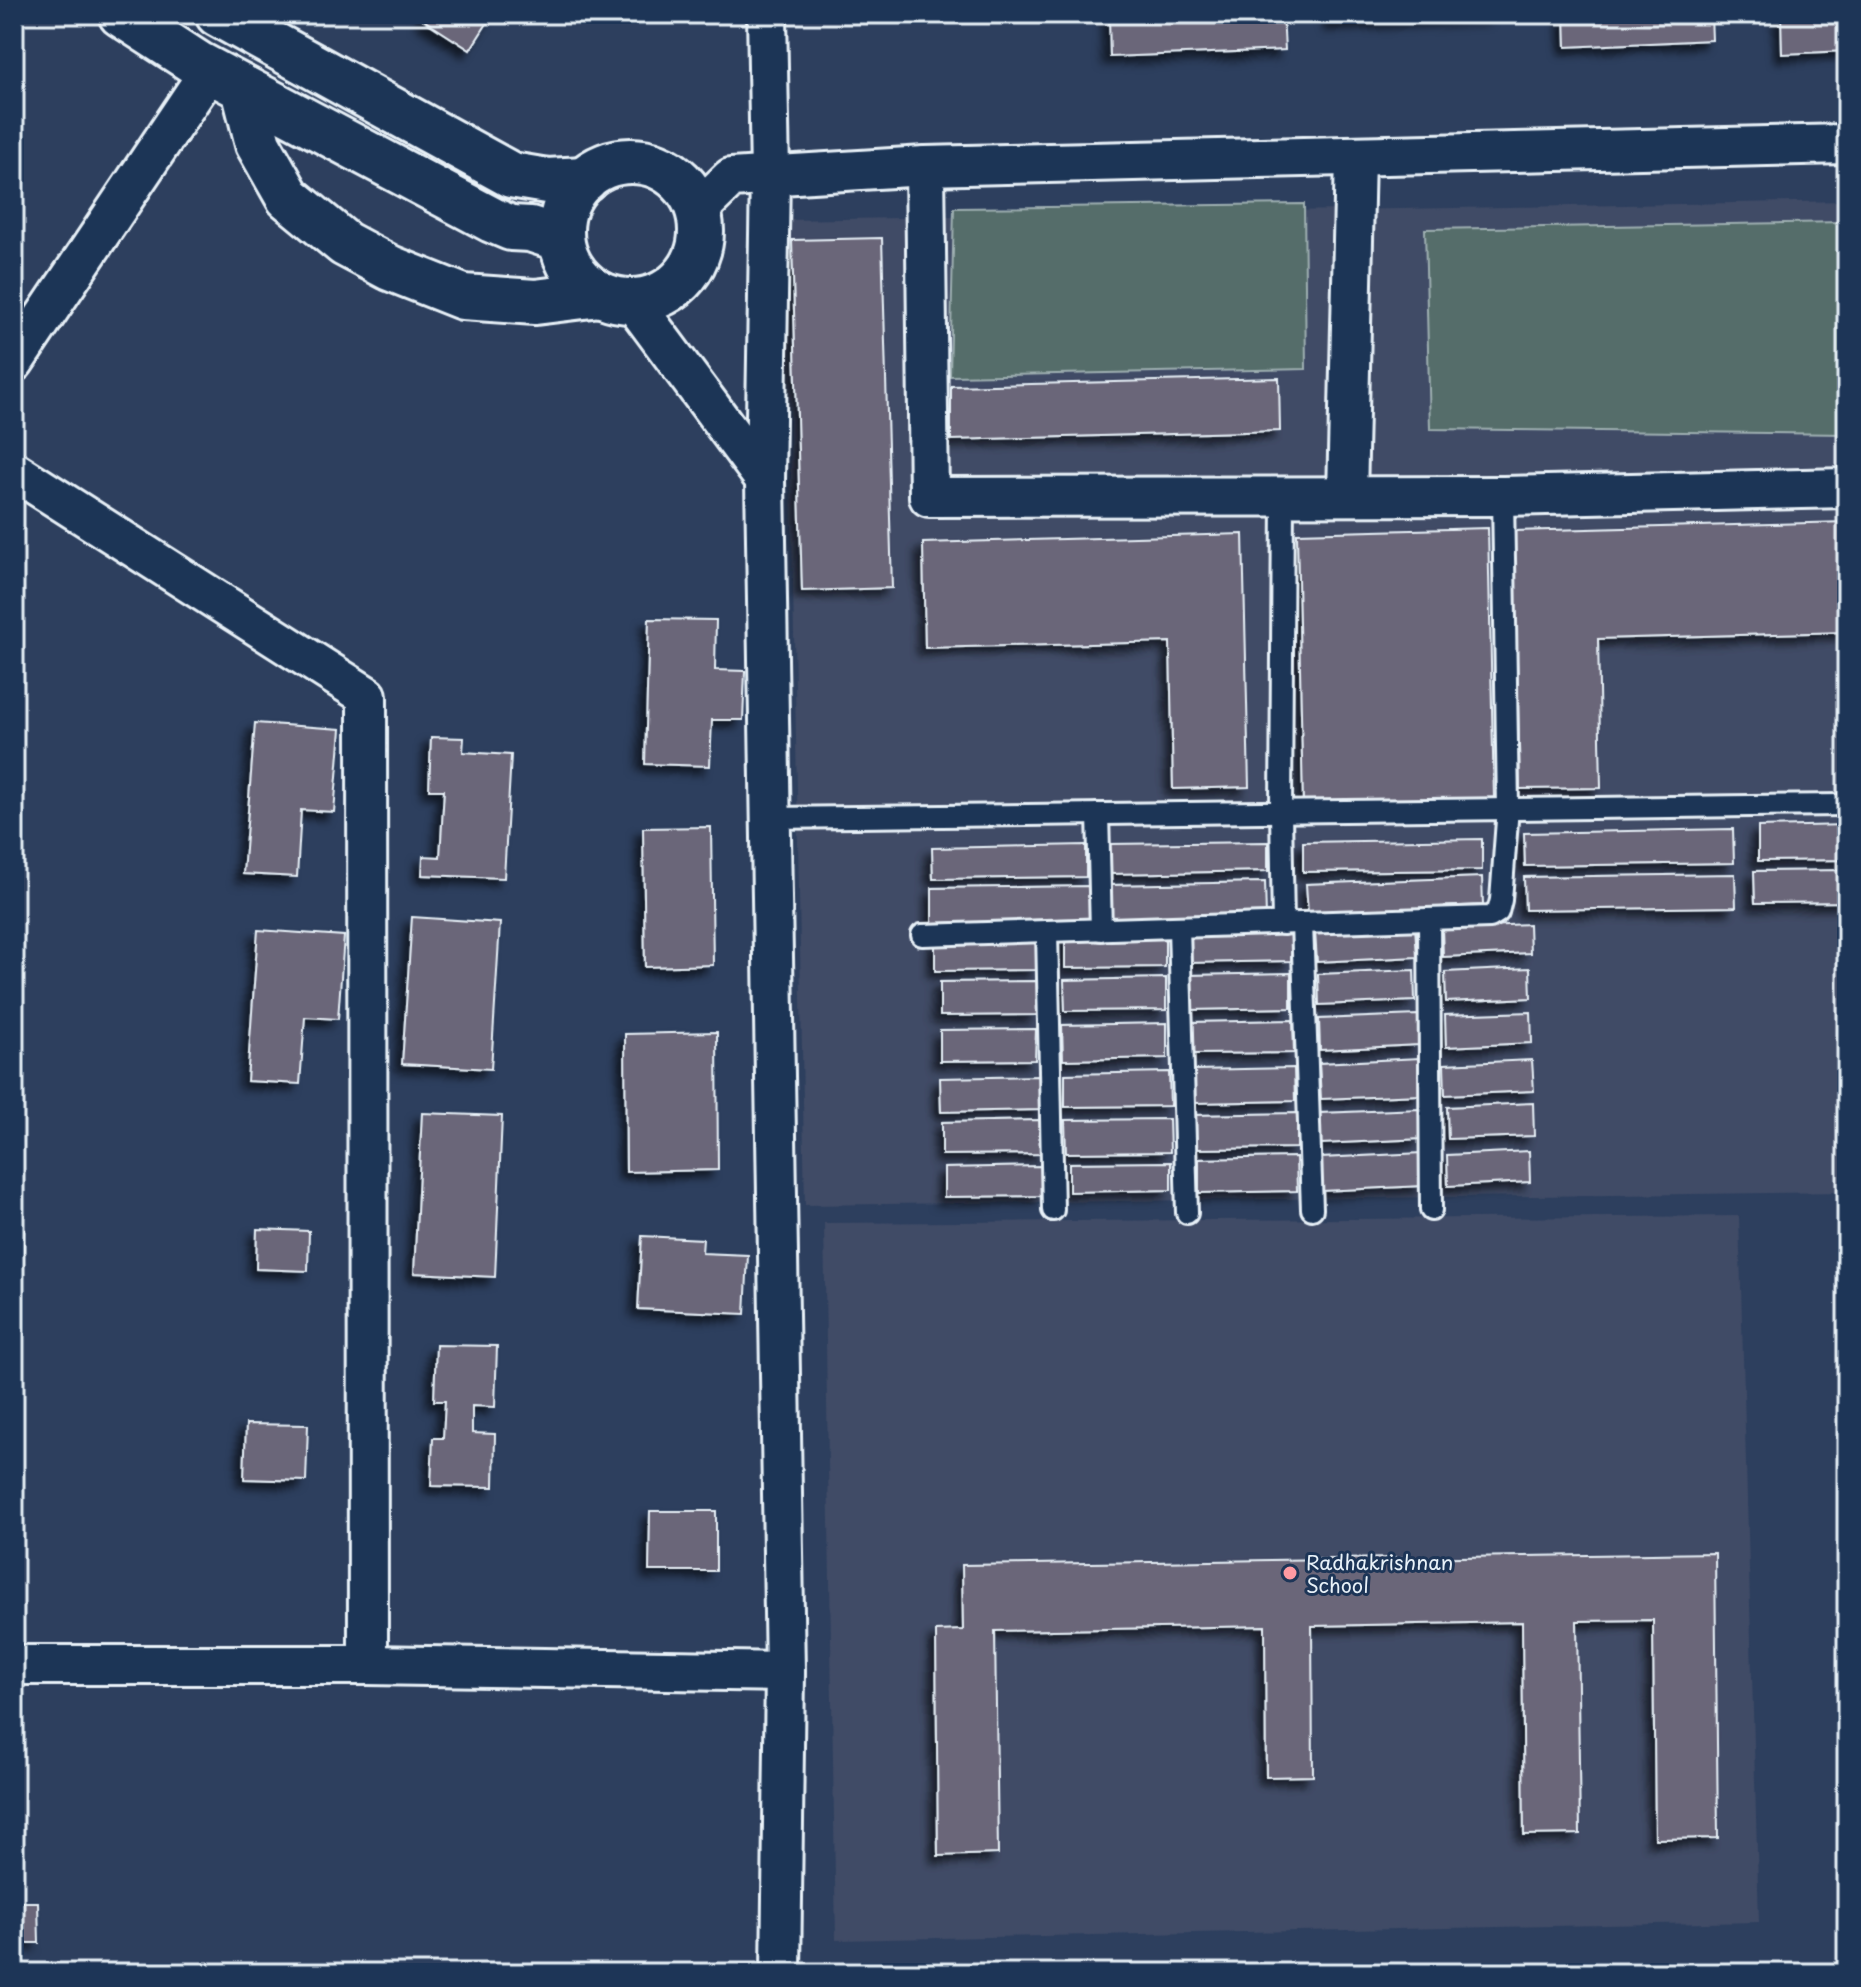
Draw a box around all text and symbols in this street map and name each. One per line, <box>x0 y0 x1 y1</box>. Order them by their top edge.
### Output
place label: Radhakrishnan School <box>1306 1547 1453 1600</box>
marker: Radhakrishnan School <box>1281 1564 1299 1582</box>

